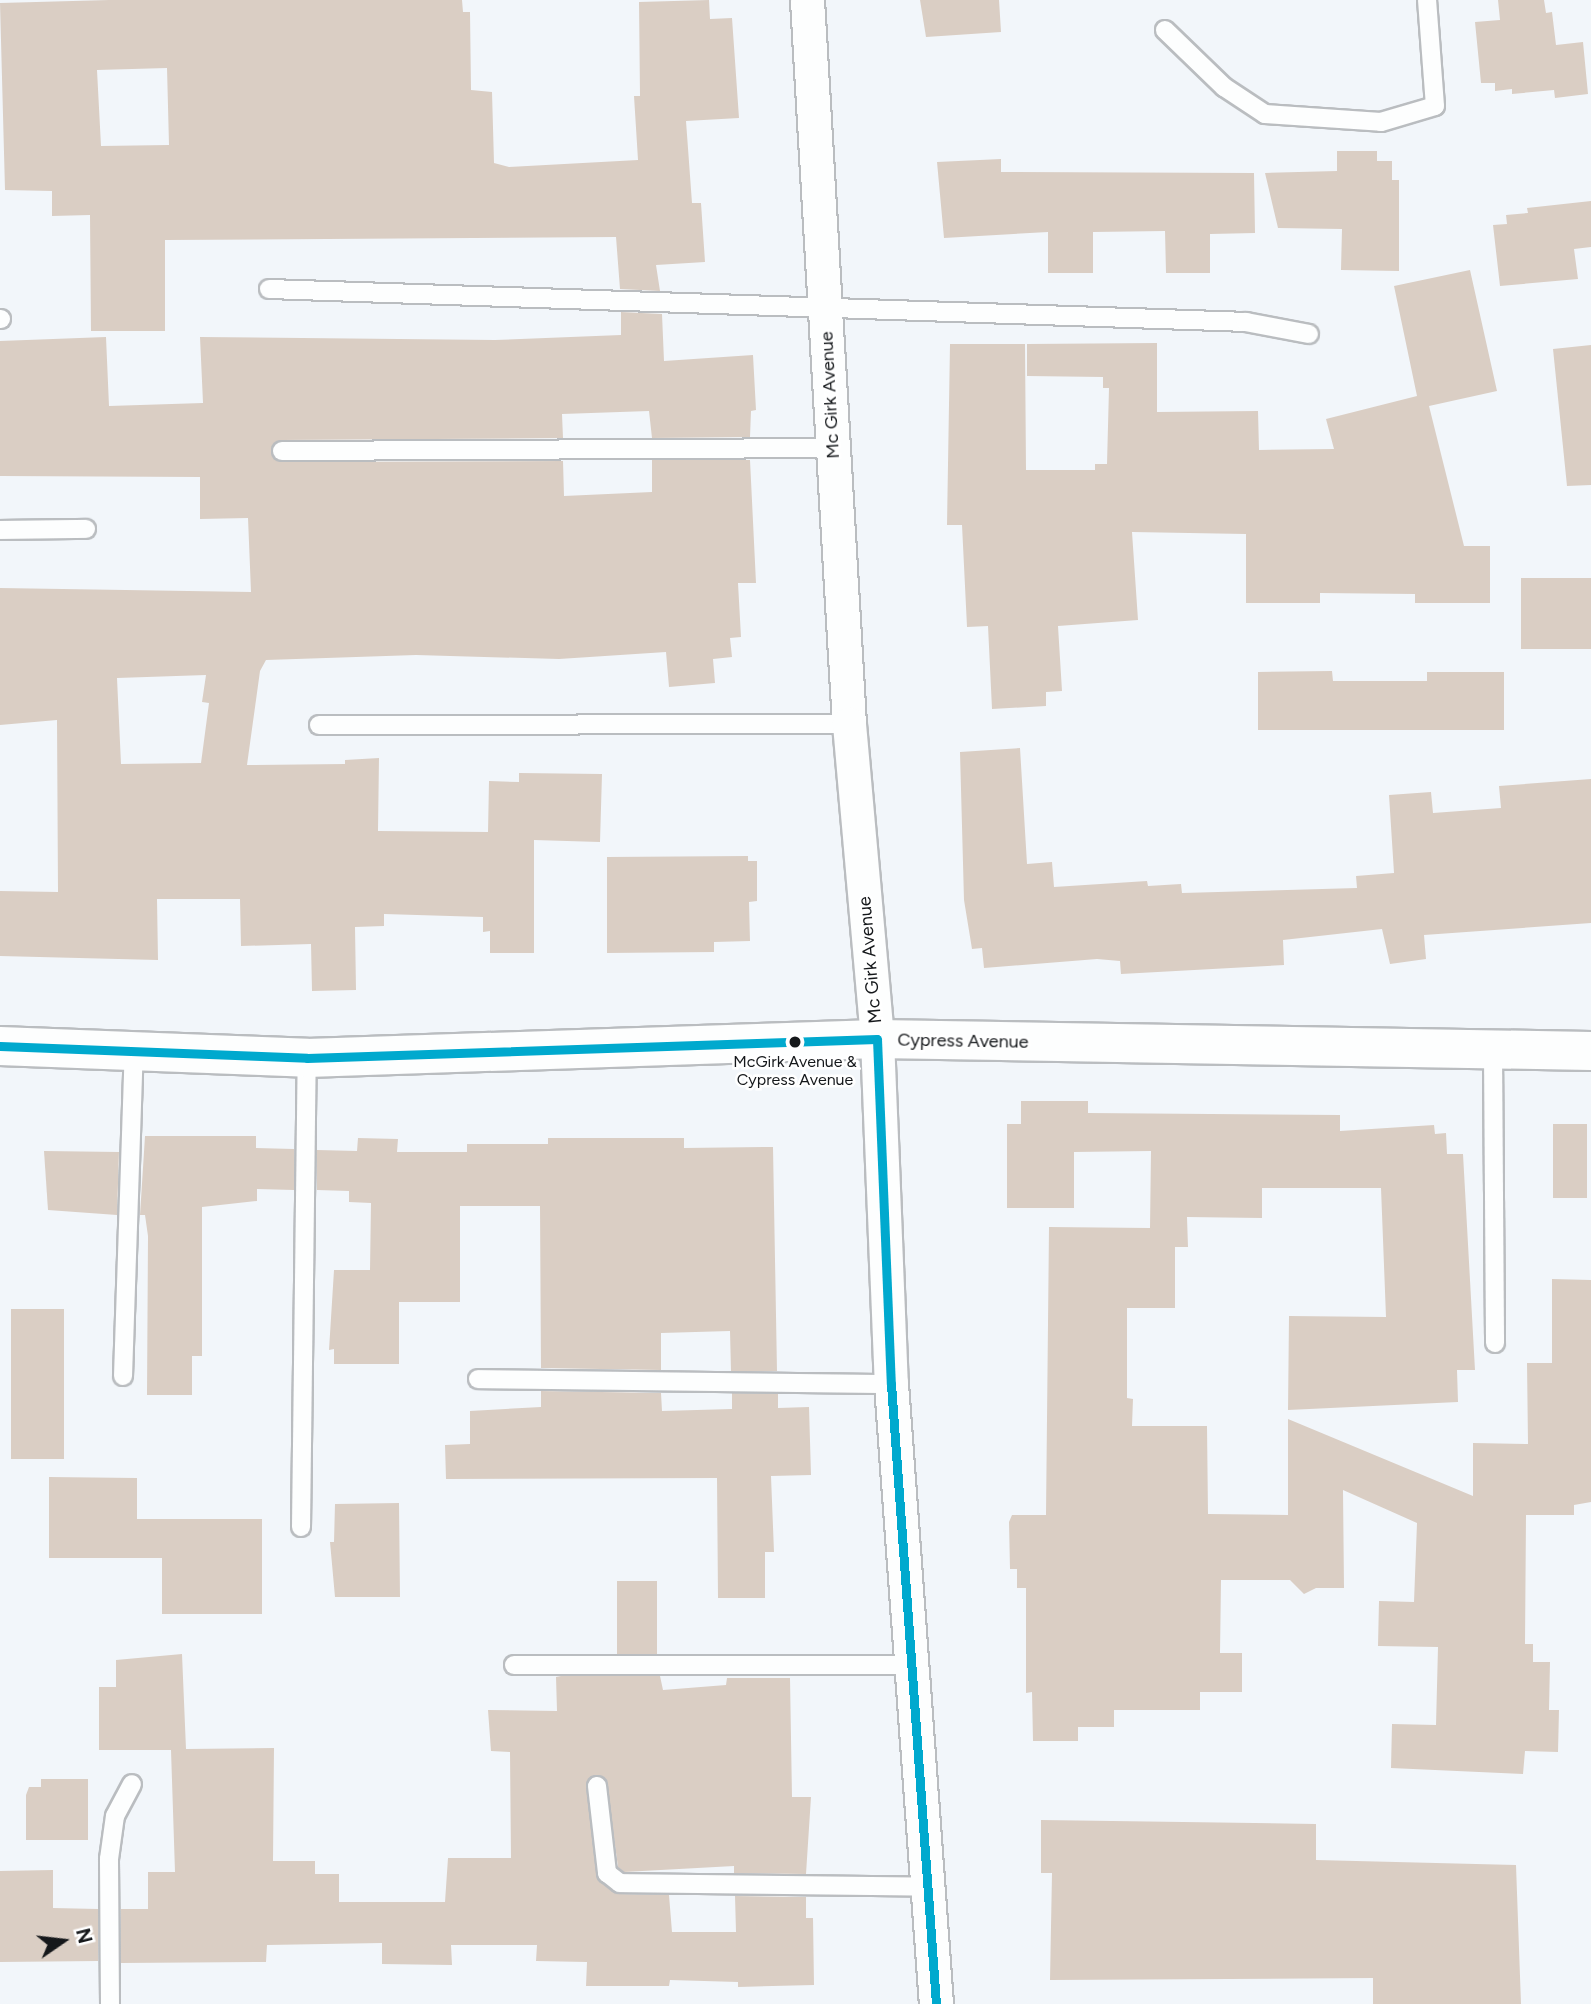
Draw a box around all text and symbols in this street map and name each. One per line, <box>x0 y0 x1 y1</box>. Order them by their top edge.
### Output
street label: Mc Girk Avenue <box>816 331 844 459</box>
street label: Mc Girk Avenue <box>854 896 886 1024</box>
street label: Cypress Avenue <box>897 1029 1029 1053</box>
marker: McGirk Avenue & Cypress Avenue <box>788 1035 802 1049</box>
place label: McGirk Avenue & Cypress Avenue <box>733 1052 857 1090</box>
north arrow <box>28 1906 98 1976</box>
text: N <box>71 1926 97 1946</box>

